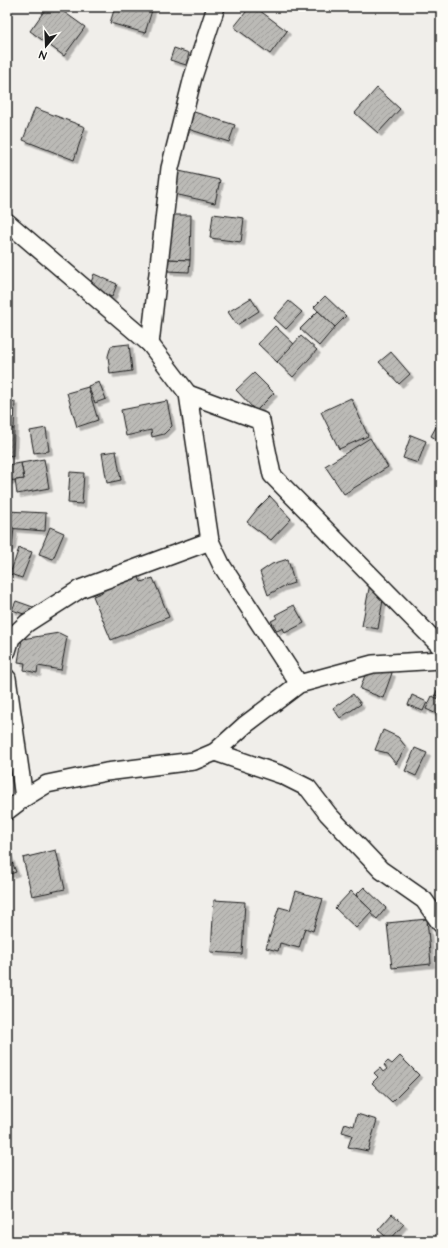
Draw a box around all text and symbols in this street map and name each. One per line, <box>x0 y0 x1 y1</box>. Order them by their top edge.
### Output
north arrow <box>26 26 66 66</box>
text: N <box>37 47 49 63</box>

